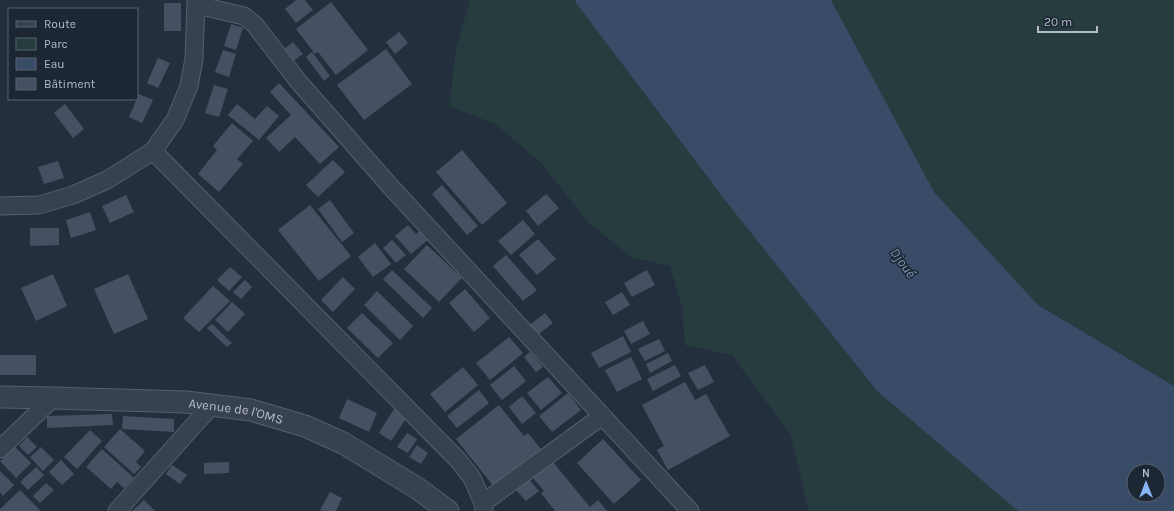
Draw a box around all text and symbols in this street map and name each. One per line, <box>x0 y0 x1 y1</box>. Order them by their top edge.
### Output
legend <box>8 8 138 100</box>
scale bar <box>1038 8 1097 34</box>
text: 20 m <box>1044 15 1072 29</box>
text: Route <box>44 17 76 31</box>
text: Parc <box>44 37 68 51</box>
text: Eau <box>44 57 65 71</box>
text: Bâtiment <box>44 77 96 91</box>
water label: Djoué <box>886 245 920 282</box>
street label: Avenue de l'OMS <box>188 395 285 427</box>
north arrow <box>1126 463 1166 503</box>
text: N <box>1142 467 1150 480</box>

